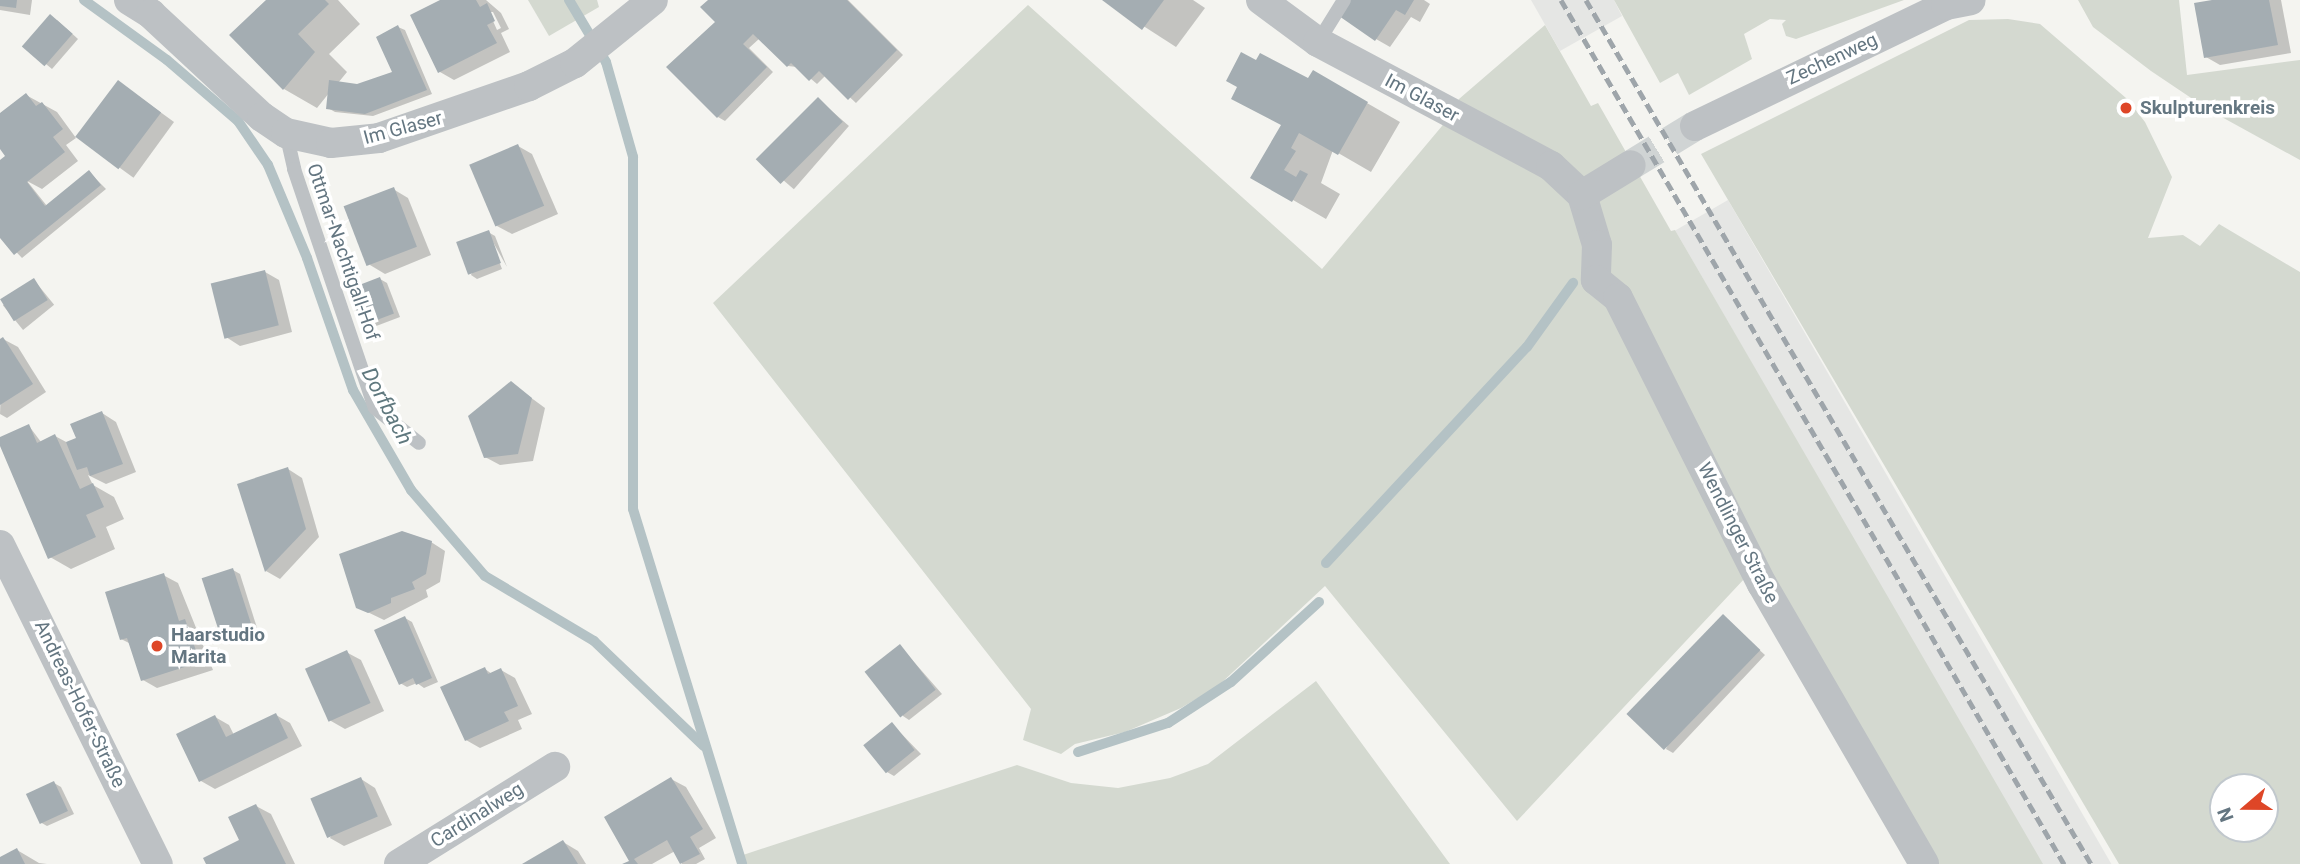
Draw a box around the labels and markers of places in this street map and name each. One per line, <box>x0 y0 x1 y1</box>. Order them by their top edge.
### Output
place label: Skulpturenkreis <box>2140 97 2275 119</box>
marker: Skulpturenkreis <box>2118 100 2134 116</box>
place label: Haarstudio Marita <box>171 624 265 668</box>
marker: Haarstudio Marita <box>149 638 165 654</box>

